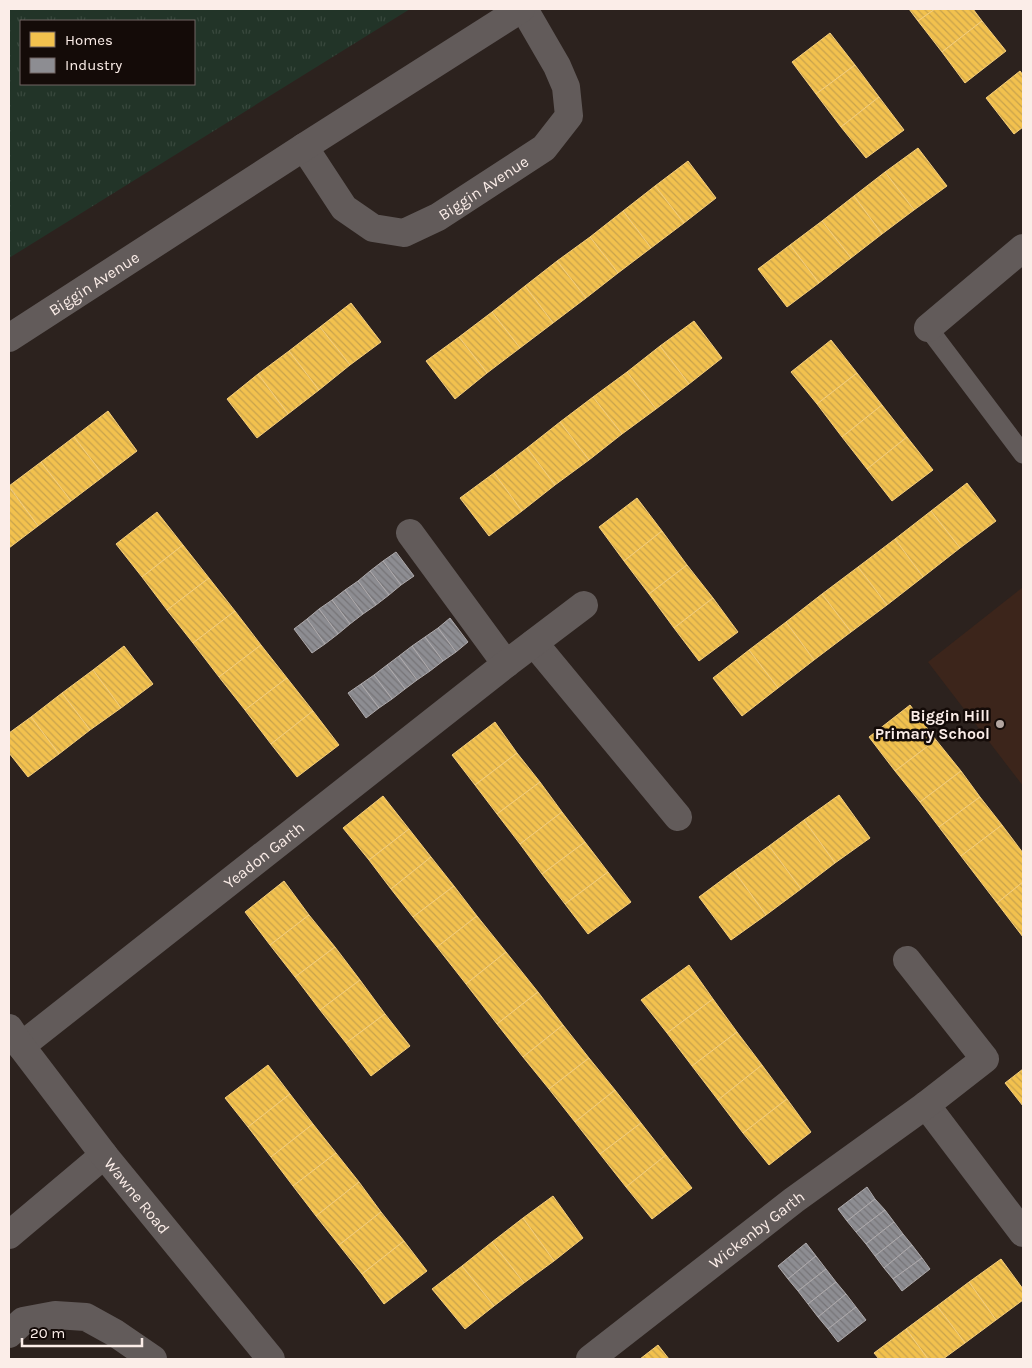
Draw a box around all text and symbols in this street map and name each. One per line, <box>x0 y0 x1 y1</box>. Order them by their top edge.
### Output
legend <box>20 20 195 85</box>
text: Homes <box>65 31 113 49</box>
text: Industry <box>65 56 122 74</box>
street label: Biggin Avenue <box>434 151 532 224</box>
street label: Biggin Avenue <box>45 247 142 319</box>
place label: Biggin Hill Primary School <box>875 706 990 743</box>
marker: Biggin Hill Primary School <box>994 718 1006 730</box>
street label: Yeadon Garth <box>220 817 308 892</box>
street label: Wawne Road <box>100 1154 174 1237</box>
street label: Wickenby Garth <box>705 1186 808 1272</box>
scale bar <box>22 1316 142 1348</box>
text: 20 m <box>30 1324 65 1342</box>

